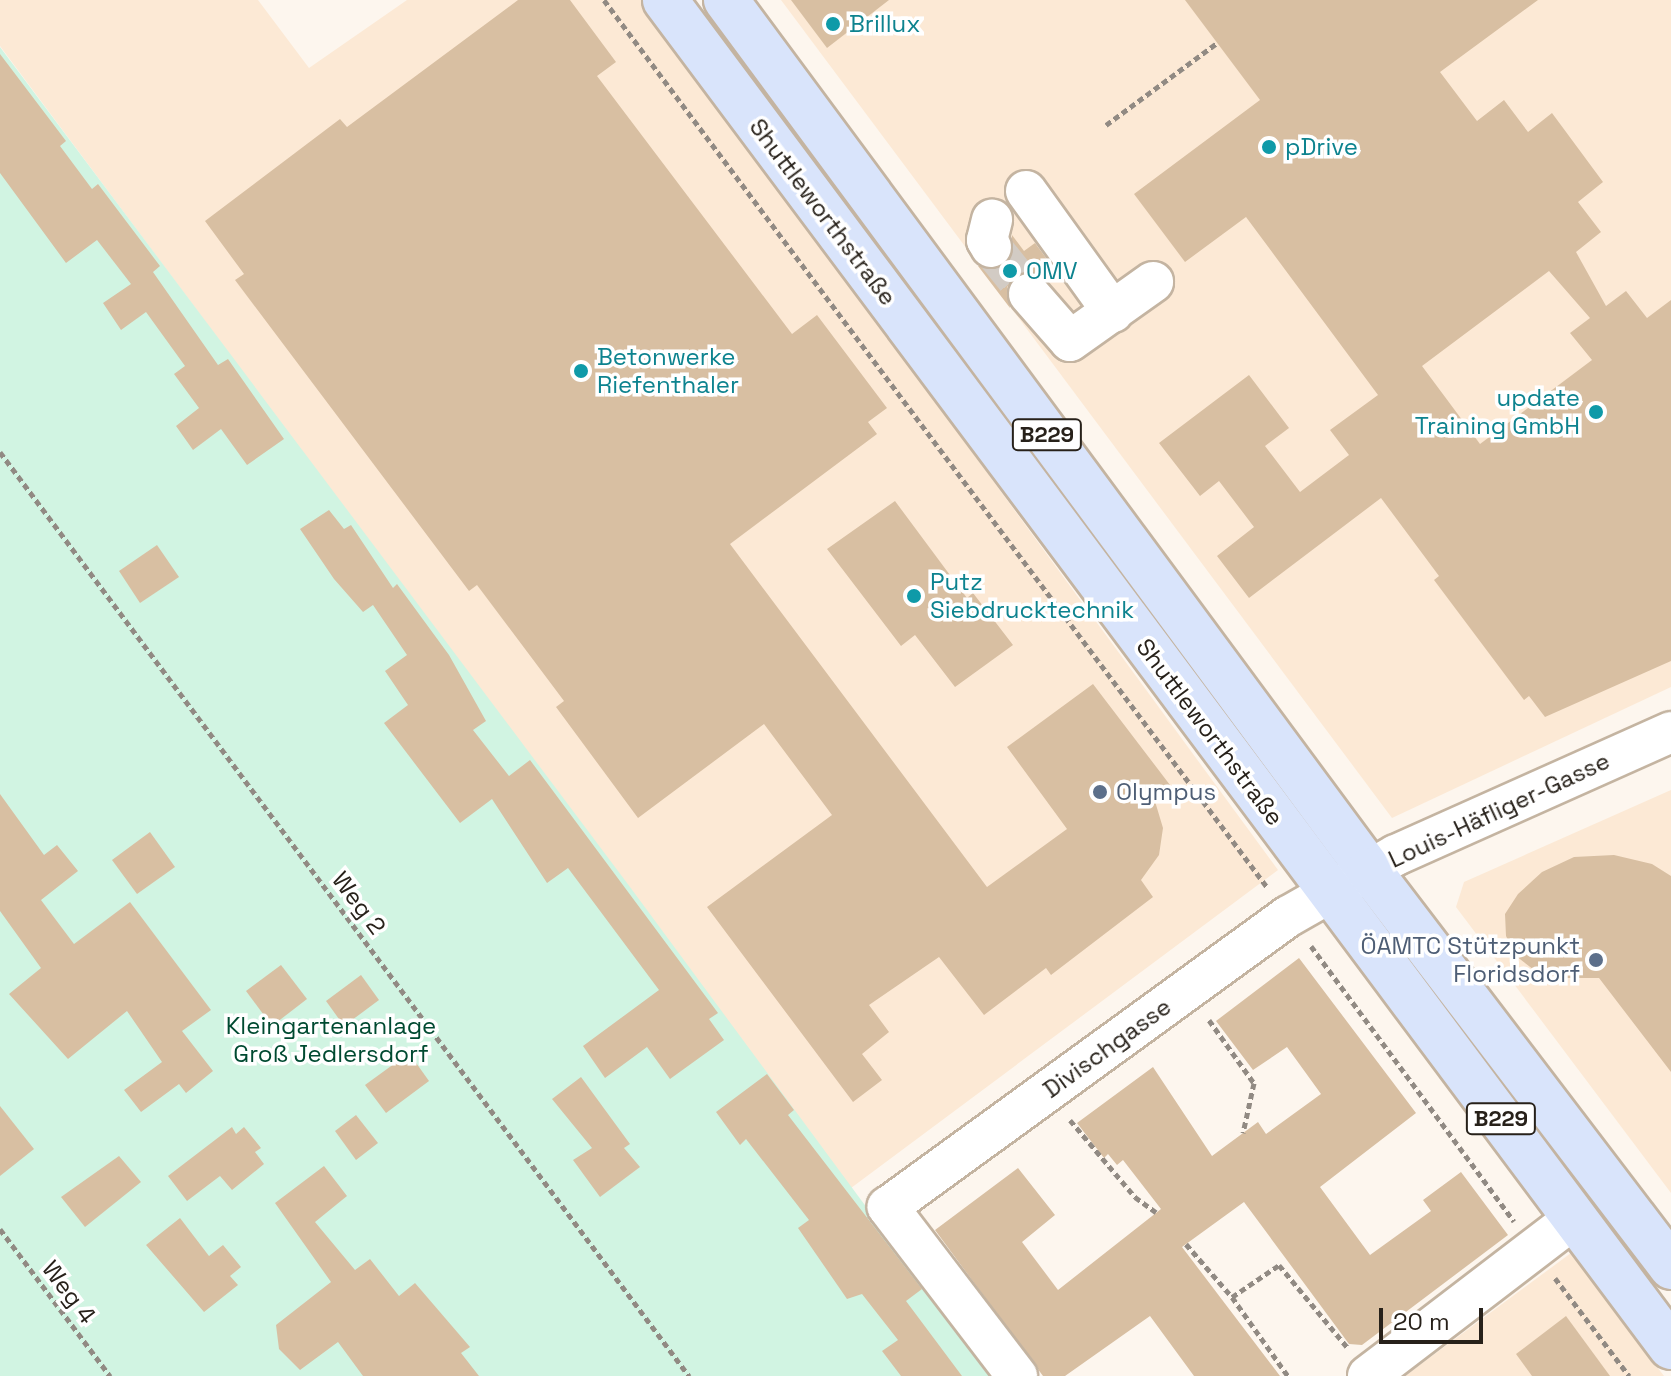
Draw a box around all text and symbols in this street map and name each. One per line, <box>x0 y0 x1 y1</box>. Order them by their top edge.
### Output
place label: Brillux <box>849 10 920 38</box>
marker: Brillux <box>824 15 842 33</box>
street label: Shuttleworthstraße <box>743 113 903 311</box>
place label: pDrive <box>1285 133 1358 161</box>
marker: pDrive <box>1260 138 1278 156</box>
place label: OMV <box>1026 257 1078 285</box>
marker: OMV <box>1001 262 1019 280</box>
place label: Betonwerke Riefenthaler <box>597 343 739 399</box>
marker: Betonwerke Riefenthaler <box>572 362 590 380</box>
place label: update Training GmbH <box>1415 384 1580 440</box>
marker: update Training GmbH <box>1587 403 1605 421</box>
road number: B229 <box>1011 417 1083 453</box>
place label: Putz Siebdrucktechnik <box>930 568 1134 624</box>
marker: Putz Siebdrucktechnik <box>905 587 923 605</box>
street label: Shuttleworthstraße <box>1130 633 1290 831</box>
street label: Louis-Häfliger-Gasse <box>1384 746 1614 874</box>
place label: Olympus <box>1116 778 1216 806</box>
marker: Olympus <box>1091 783 1109 801</box>
street label: Weg 2 <box>326 866 392 940</box>
place label: ÖAMTC Stützpunkt Floridsdorf <box>1361 932 1580 988</box>
marker: ÖAMTC Stützpunkt Floridsdorf <box>1587 951 1605 969</box>
street label: Divischgasse <box>1037 992 1177 1104</box>
park label: Kleingartenanlage Groß Jedlersdorf <box>226 1012 436 1068</box>
road number: B229 <box>1465 1101 1537 1137</box>
street label: Weg 4 <box>36 1255 102 1329</box>
scale bar <box>1383 1292 1487 1342</box>
text: 20 m <box>1393 1306 1450 1337</box>

